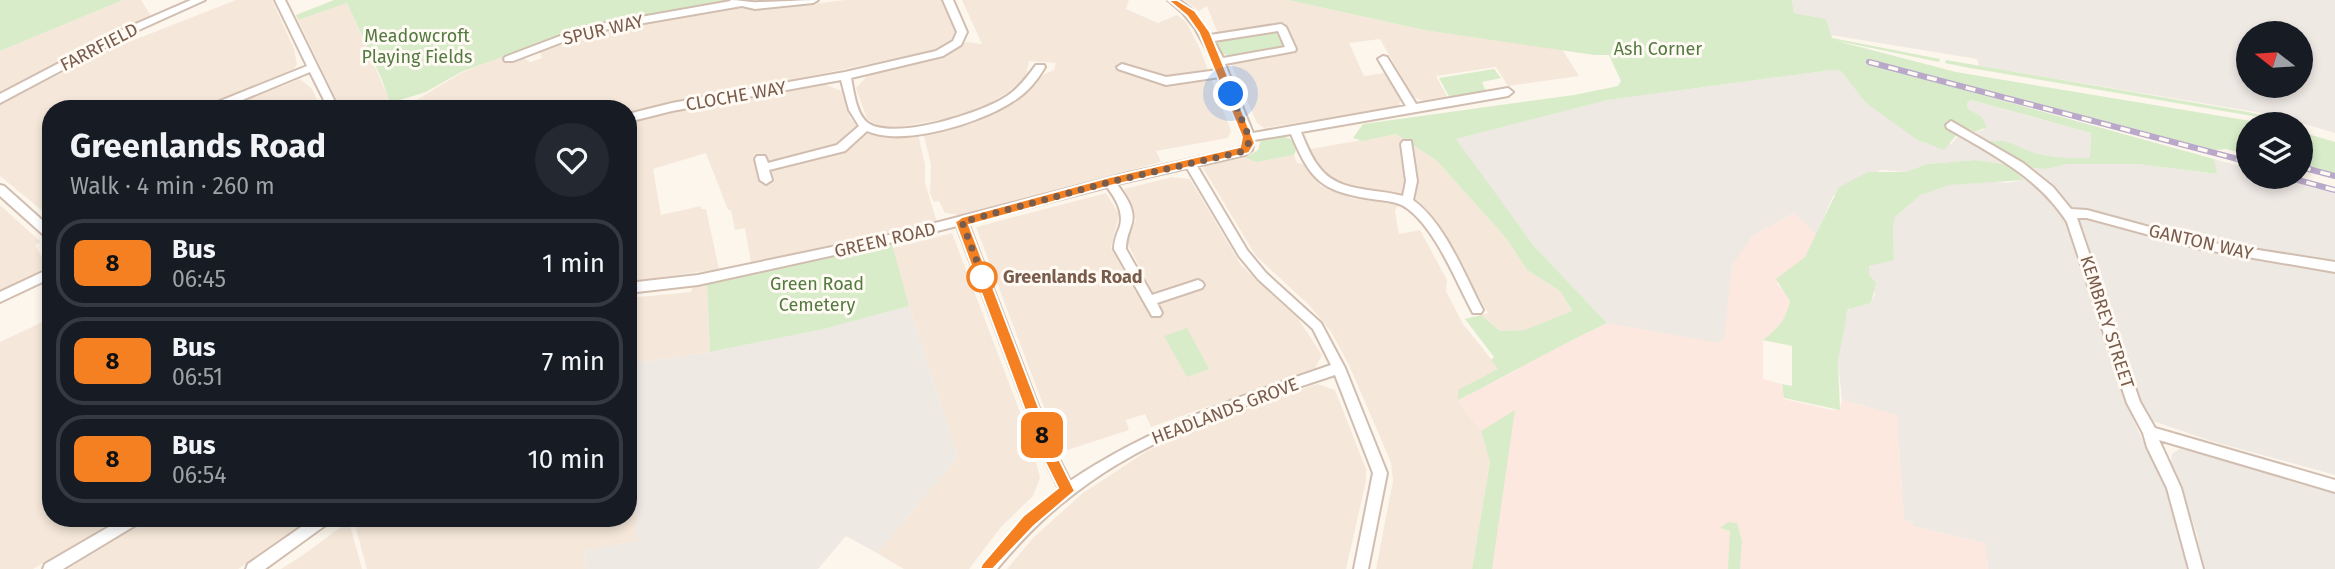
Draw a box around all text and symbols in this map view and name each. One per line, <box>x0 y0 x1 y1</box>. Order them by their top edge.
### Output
street label: SPUR WAY <box>561 10 646 50</box>
street label: FARRFIELD <box>56 18 142 76</box>
north arrow <box>2236 21 2314 98</box>
map controls <box>2236 21 2313 189</box>
park label: Meadowcroft Playing Fields <box>361 25 473 68</box>
park label: Ash Corner <box>1614 38 1702 60</box>
street label: CLOCHE WAY <box>684 76 788 116</box>
your location <box>1213 76 1248 111</box>
button: layers <box>2236 112 2313 189</box>
button: heart <box>535 123 609 197</box>
text: Greenlands Road <box>70 126 326 166</box>
text: Walk · 4 min · 260 m <box>70 172 275 200</box>
street label: GREEN ROAD <box>832 218 938 262</box>
street label: GANTON WAY <box>2147 219 2255 265</box>
text: Bus <box>172 234 215 265</box>
text: 1 min <box>542 248 605 279</box>
text: 8 <box>106 249 119 277</box>
street label: KEMBREY STREET <box>2075 253 2139 392</box>
marker: Greenlands Road <box>967 262 997 292</box>
text: 06:45 <box>172 265 226 293</box>
place label: Greenlands Road <box>1003 266 1143 288</box>
park label: Green Road Cemetery <box>770 273 864 316</box>
text: Bus <box>172 332 215 363</box>
text: 7 min <box>542 346 605 377</box>
text: 8 <box>106 347 119 375</box>
text: 06:51 <box>172 363 223 391</box>
street label: HEADLANDS GROVE <box>1148 373 1302 449</box>
line badge: 8 <box>1019 412 1065 458</box>
text: 8 <box>1035 421 1049 449</box>
text: Bus <box>172 430 215 461</box>
text: 10 min <box>527 444 605 475</box>
text: 8 <box>106 445 119 473</box>
text: 06:54 <box>172 461 226 489</box>

